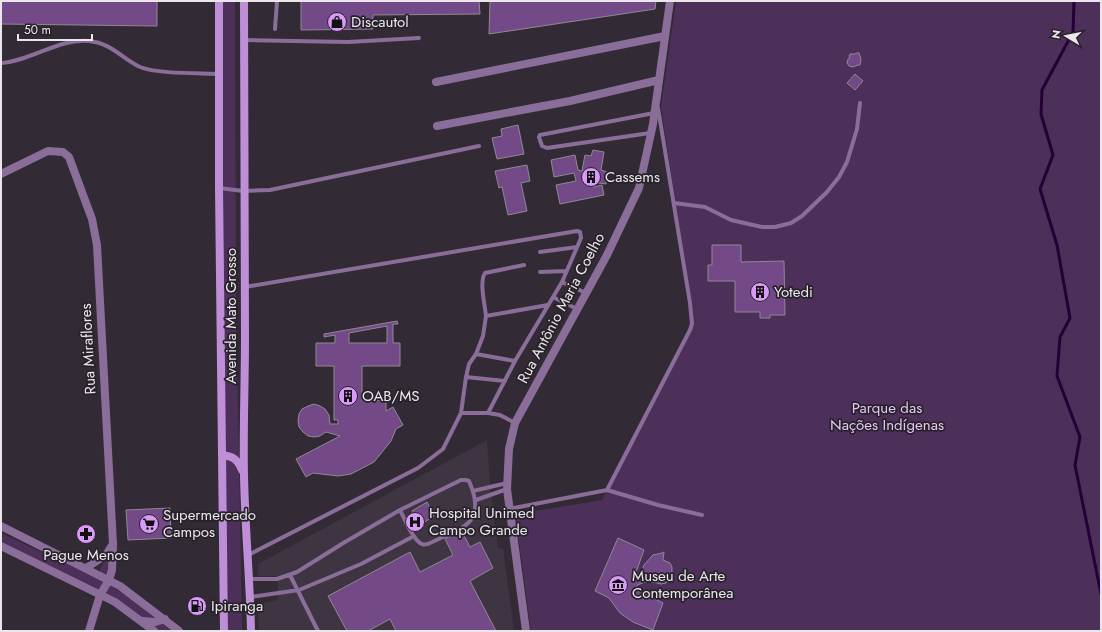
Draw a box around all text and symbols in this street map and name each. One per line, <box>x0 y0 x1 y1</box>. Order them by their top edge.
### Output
shop icon: Discautol <box>326 11 348 33</box>
place label: Discautol <box>351 11 409 33</box>
scale bar <box>18 16 92 42</box>
north arrow <box>1046 16 1086 56</box>
text: 50 m <box>24 21 51 39</box>
text: N <box>1048 29 1065 40</box>
building icon: Cassems <box>580 166 602 188</box>
place label: Cassems <box>605 166 660 188</box>
street label: Rua Antônio Maria Coelho <box>512 229 610 387</box>
street label: Avenida Mato Grosso <box>220 248 242 384</box>
building icon: Yotedi <box>749 281 771 303</box>
place label: Yotedi <box>774 281 813 303</box>
street label: Rua Miraflores <box>75 303 101 395</box>
building icon: OAB/MS <box>337 385 359 407</box>
place label: OAB/MS <box>362 385 420 407</box>
park label: Parque das Nações Indígenas <box>830 397 944 436</box>
place label: Hospital Unimed Campo Grande <box>429 502 534 541</box>
place label: Supermercado Campos <box>163 504 256 543</box>
hospital icon: Hospital Unimed Campo Grande <box>404 511 426 533</box>
supermarket icon: Supermercado Campos <box>138 513 160 535</box>
pharmacy icon: Pague Menos <box>75 523 97 545</box>
place label: Pague Menos <box>43 544 129 566</box>
place label: Museu de Arte Contemporânea <box>632 565 733 604</box>
museum icon: Museu de Arte Contemporânea <box>607 574 629 596</box>
fuel station icon: Ipiranga <box>186 595 208 617</box>
place label: Ipiranga <box>211 595 263 617</box>

